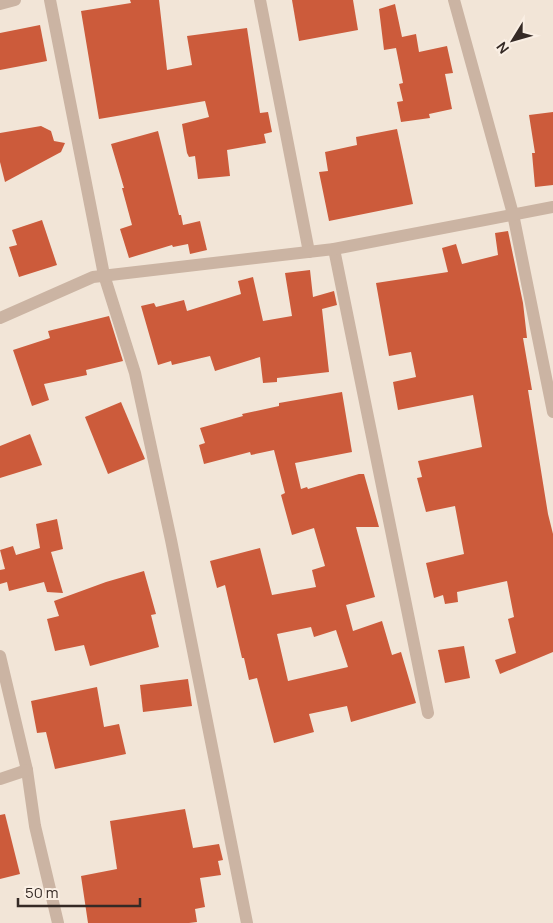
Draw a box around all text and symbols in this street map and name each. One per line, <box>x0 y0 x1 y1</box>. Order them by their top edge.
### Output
north arrow <box>488 15 538 65</box>
text: N <box>492 38 513 58</box>
scale bar <box>18 876 140 908</box>
text: 50 m <box>25 882 59 903</box>

